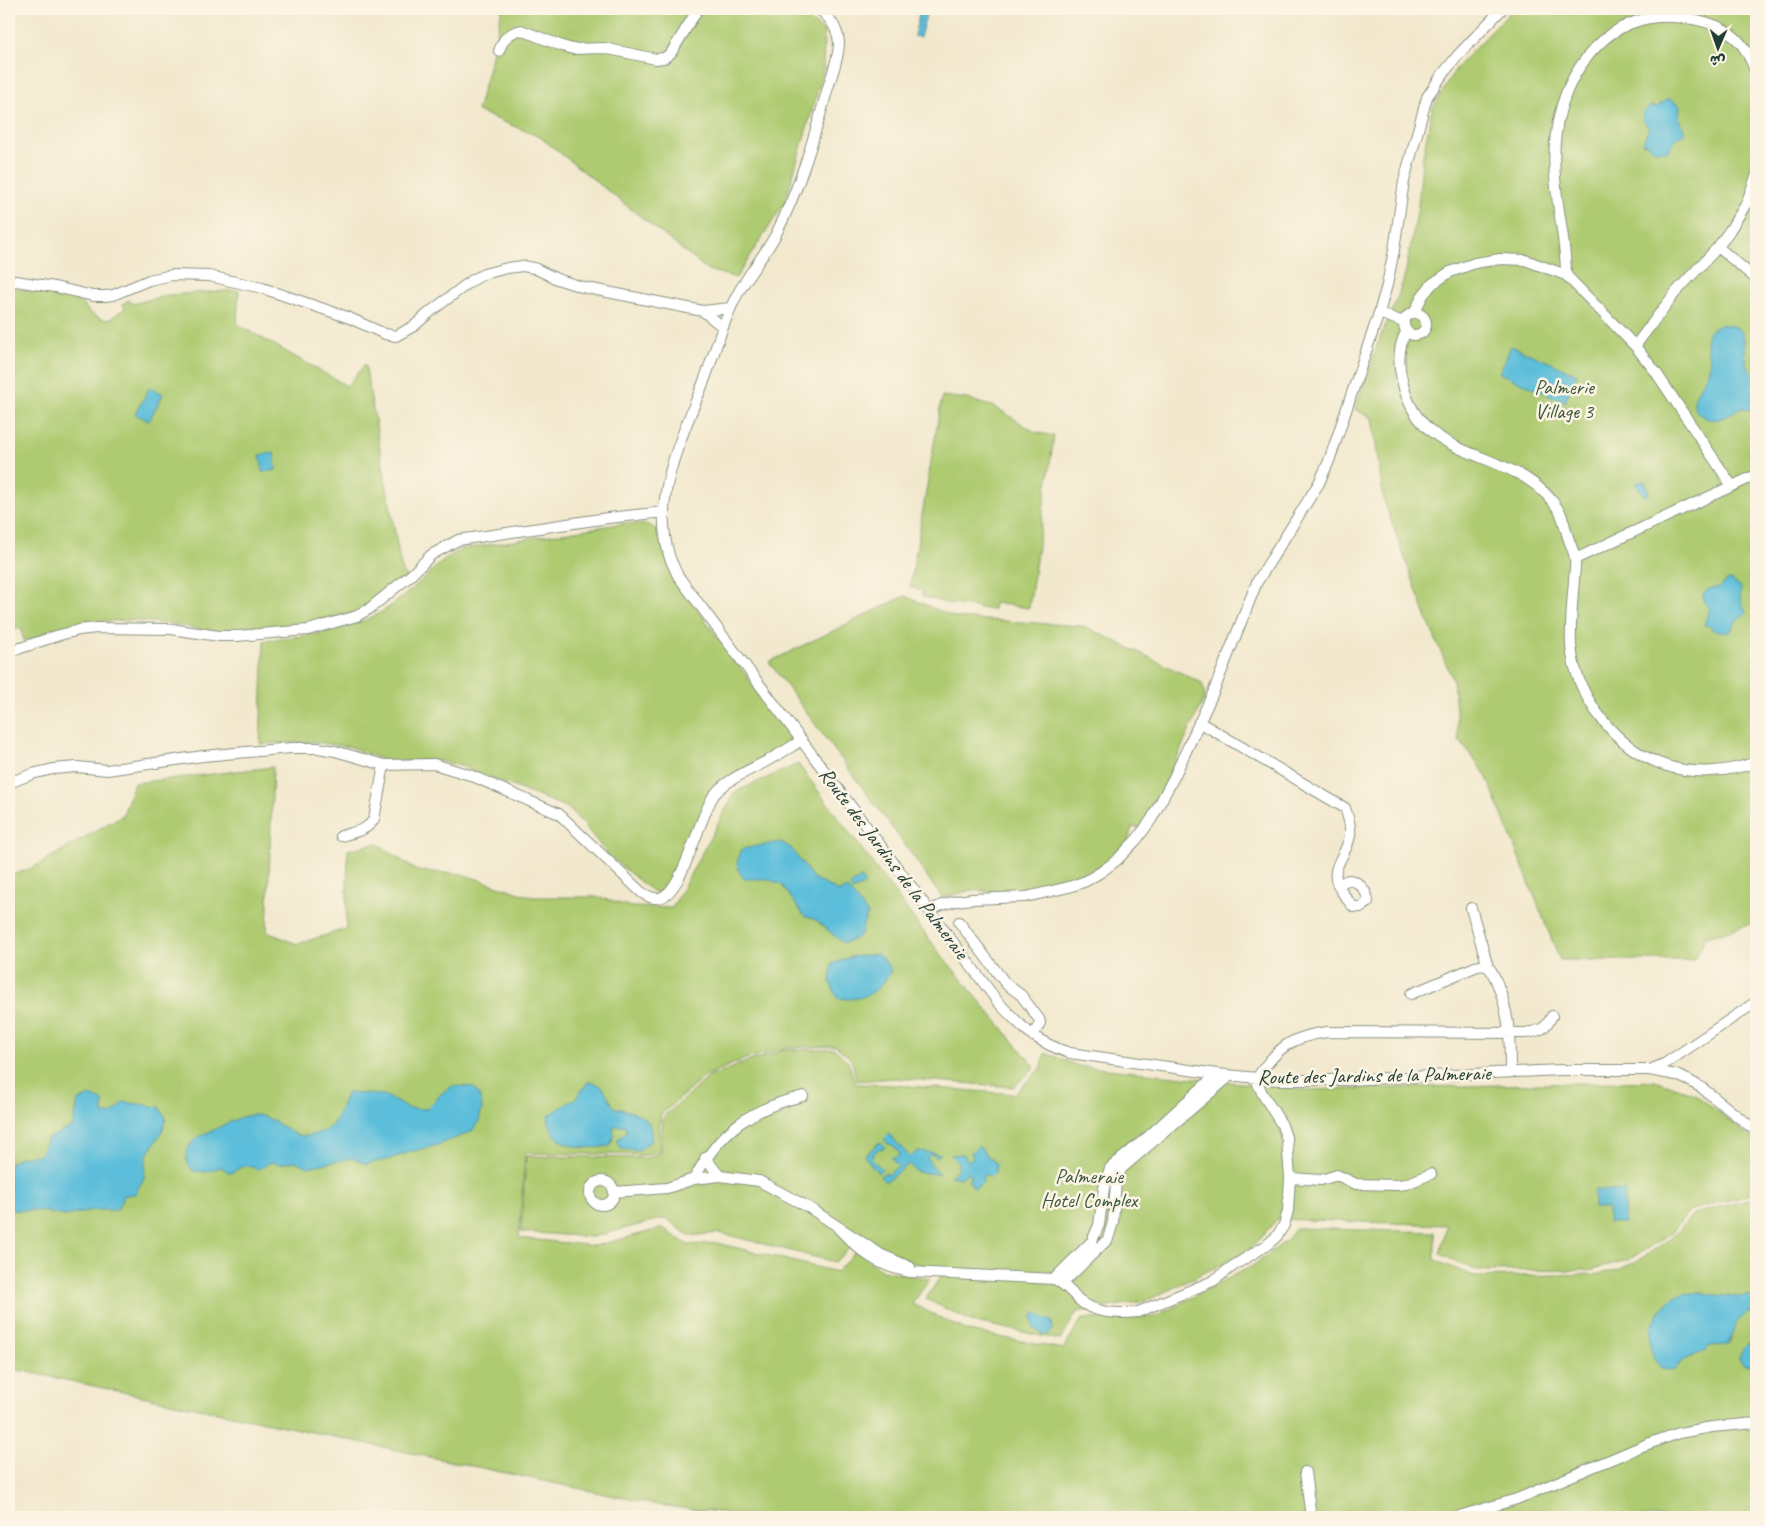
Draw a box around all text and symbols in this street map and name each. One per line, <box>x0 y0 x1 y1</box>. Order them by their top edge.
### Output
north arrow <box>1692 22 1742 72</box>
text: ش <box>1710 52 1726 69</box>
park label: Palmerie Village 3 <box>1534 374 1596 424</box>
street label: Route des Jardins de la Palmeraie <box>813 762 976 966</box>
street label: Route des Jardins de la Palmeraie <box>1257 1060 1493 1090</box>
park label: Palmeraie Hotel Complex <box>1041 1163 1139 1213</box>

